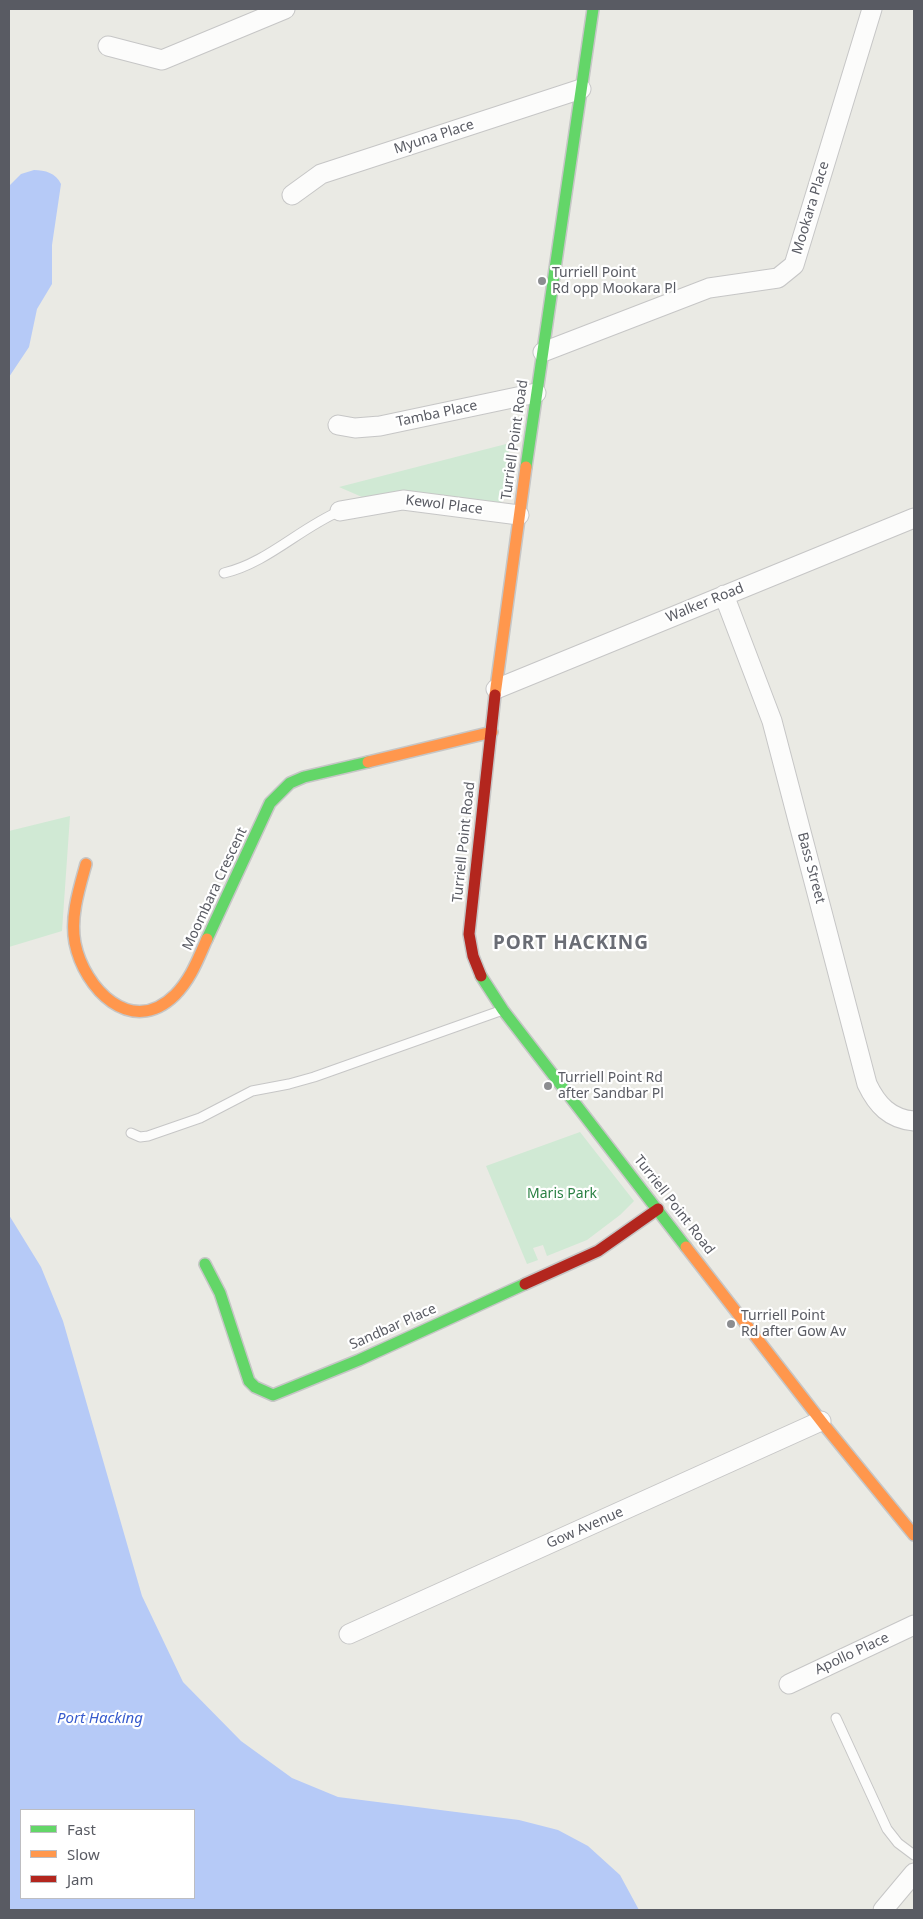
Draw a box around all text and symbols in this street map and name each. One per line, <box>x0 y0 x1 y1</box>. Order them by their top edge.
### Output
street label: Myuna Place <box>392 116 476 158</box>
street label: Mookara Place <box>789 159 833 257</box>
place label: Turriell Point Rd opp Mookara Pl <box>552 265 676 298</box>
marker: Turriell Point Rd opp Mookara Pl <box>536 275 548 287</box>
street label: Turriell Point Road <box>498 379 532 501</box>
street label: Tamba Place <box>395 397 479 431</box>
street label: Kewol Place <box>404 492 484 518</box>
street label: Walker Road <box>664 580 746 626</box>
street label: Turriell Point Road <box>449 781 479 903</box>
street label: Moombara Crescent <box>179 825 251 953</box>
street label: Bass Street <box>793 831 829 905</box>
district label: PORT HACKING <box>492 933 650 955</box>
place label: Turriell Point Rd after Sandbar Pl <box>558 1070 664 1102</box>
marker: Turriell Point Rd after Sandbar Pl <box>542 1080 554 1092</box>
street label: Turriell Point Road <box>630 1152 718 1258</box>
park label: Maris Park <box>527 1186 597 1202</box>
street label: Sandbar Place <box>347 1300 439 1354</box>
place label: Turriell Point Rd after Gow Av <box>741 1308 846 1340</box>
marker: Turriell Point Rd after Gow Av <box>725 1318 737 1330</box>
street label: Gow Avenue <box>544 1504 626 1552</box>
street label: Apollo Place <box>812 1630 892 1678</box>
water label: Port Hacking <box>57 1710 143 1728</box>
legend <box>20 1809 195 1899</box>
text: Fast <box>67 1819 96 1839</box>
text: Slow <box>67 1844 100 1864</box>
text: Jam <box>67 1869 94 1889</box>

